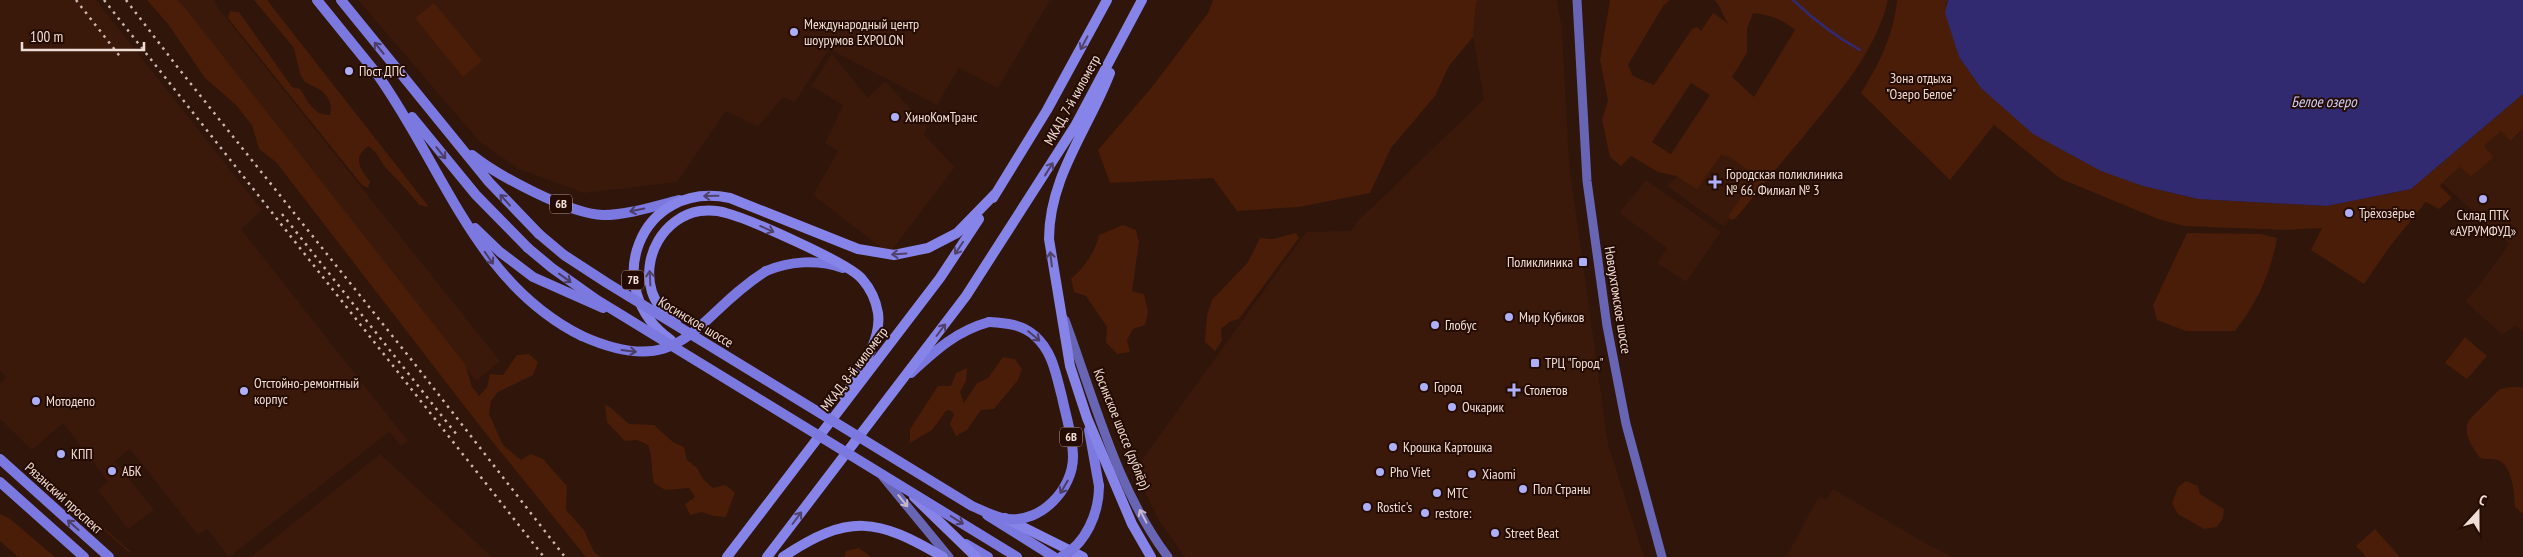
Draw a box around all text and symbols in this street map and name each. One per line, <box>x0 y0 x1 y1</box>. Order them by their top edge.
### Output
place label: Международный центр шоурумов EXPOLON <box>804 15 919 49</box>
scale bar <box>22 20 145 52</box>
marker: Международный центр шоурумов EXPOLON <box>788 26 800 38</box>
text: 100 m <box>30 27 63 46</box>
one-way arrow <box>1079 35 1088 50</box>
one-way arrow <box>374 41 385 54</box>
street label: МКАД, 7-й километр <box>1040 52 1104 148</box>
place label: Пост ДПС <box>359 62 406 80</box>
marker: Пост ДПС <box>343 65 355 77</box>
park label: Зона отдыха "Озеро Белое" <box>1886 69 1956 103</box>
water label: Белое озеро <box>2291 92 2358 111</box>
place label: ХиноКомТранс <box>905 108 978 126</box>
marker: ХиноКомТранс <box>889 111 901 123</box>
one-way arrow <box>435 146 446 159</box>
one-way arrow <box>1044 162 1054 176</box>
place label: Городская поликлиника № 66. Филиал № 3 <box>1726 165 1843 199</box>
marker: Городская поликлиника № 66. Филиал № 3 <box>1708 175 1722 189</box>
one-way arrow <box>703 191 720 201</box>
marker: Склад ПТК «АУРУМФУД» <box>2477 193 2489 205</box>
one-way arrow <box>499 194 510 207</box>
road number: 6B <box>550 194 572 213</box>
place label: Трёхозёрье <box>2359 204 2415 222</box>
one-way arrow <box>629 205 645 215</box>
place label: Склад ПТК «АУРУМФУД» <box>2450 206 2516 240</box>
marker: Трёхозёрье <box>2343 207 2355 219</box>
one-way arrow <box>759 225 774 234</box>
one-way arrow <box>954 241 964 255</box>
street label: Новоухтомское шоссе <box>1601 245 1635 355</box>
one-way arrow <box>891 250 907 259</box>
one-way arrow <box>484 251 494 265</box>
one-way arrow <box>1046 251 1056 267</box>
place label: Поликлиника <box>1507 253 1573 271</box>
marker: Поликлиника <box>1577 256 1589 268</box>
road number: 7B <box>622 270 644 290</box>
one-way arrow <box>645 270 654 286</box>
one-way arrow <box>558 273 571 284</box>
street label: Косинское шоссе <box>655 293 737 352</box>
place label: Мир Кубиков <box>1519 308 1585 326</box>
marker: Мир Кубиков <box>1503 311 1515 323</box>
place label: Глобус <box>1445 316 1477 334</box>
marker: Глобус <box>1429 319 1441 331</box>
street label: МКАД, 8-й километр <box>816 323 892 415</box>
one-way arrow <box>936 323 946 337</box>
one-way arrow <box>1027 330 1040 341</box>
one-way arrow <box>620 347 636 357</box>
place label: ТРЦ "Город" <box>1545 354 1604 372</box>
marker: ТРЦ "Город" <box>1529 357 1541 369</box>
street label: Косинское шоссе (дублёр) <box>1090 366 1155 493</box>
place label: Отстойно-ремонтный корпус <box>254 374 359 408</box>
place label: Город <box>1434 378 1462 396</box>
marker: Город <box>1418 381 1430 393</box>
place label: Столетов <box>1524 381 1568 399</box>
marker: Столетов <box>1508 384 1520 396</box>
marker: Отстойно-ремонтный корпус <box>238 385 250 397</box>
place label: Мотодепо <box>46 392 95 410</box>
marker: Мотодепо <box>30 395 42 407</box>
place label: Очкарик <box>1462 398 1504 416</box>
marker: Очкарик <box>1446 401 1458 413</box>
road number: 6B <box>1060 428 1082 447</box>
place label: Крошка Картошка <box>1403 438 1492 456</box>
marker: Крошка Картошка <box>1387 441 1399 453</box>
place label: КПП <box>71 445 93 463</box>
marker: КПП <box>55 448 67 460</box>
street label: Рязанский проспект <box>21 458 107 538</box>
place label: АБК <box>122 462 142 480</box>
place label: Pho Viet <box>1390 463 1430 481</box>
marker: АБК <box>106 465 118 477</box>
place label: Xiaomi <box>1482 465 1516 483</box>
marker: Pho Viet <box>1374 466 1386 478</box>
marker: Xiaomi <box>1466 468 1478 480</box>
one-way arrow <box>1058 480 1068 494</box>
place label: Пол Страны <box>1533 480 1591 498</box>
marker: Пол Страны <box>1517 483 1529 495</box>
place label: МТС <box>1447 484 1469 502</box>
marker: МТС <box>1431 487 1443 499</box>
north arrow <box>2453 487 2503 537</box>
text: С <box>2476 490 2489 510</box>
one-way arrow <box>897 494 908 507</box>
place label: Rostic's <box>1377 498 1413 516</box>
marker: Rostic's <box>1361 501 1373 513</box>
place label: restore: <box>1435 504 1472 522</box>
marker: restore: <box>1419 507 1431 519</box>
one-way arrow <box>1138 508 1148 523</box>
one-way arrow <box>792 511 802 525</box>
one-way arrow <box>950 515 964 525</box>
one-way arrow <box>66 519 79 530</box>
place label: Street Beat <box>1505 524 1559 542</box>
marker: Street Beat <box>1489 527 1501 539</box>

